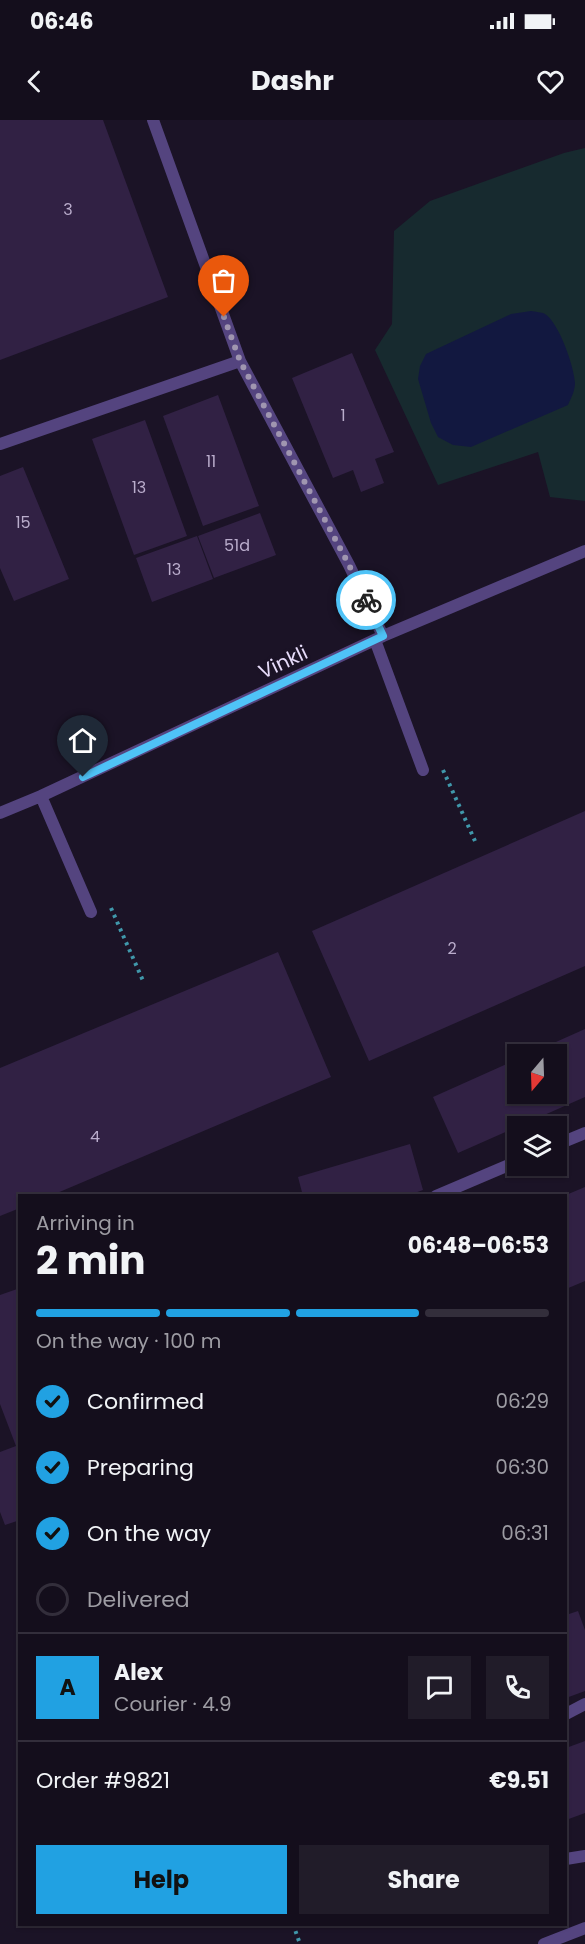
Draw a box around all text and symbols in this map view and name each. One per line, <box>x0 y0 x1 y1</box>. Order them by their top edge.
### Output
text: 06:46 <box>30 6 94 37</box>
text: Dashr <box>251 62 334 99</box>
icon: back <box>18 65 51 98</box>
icon: heart <box>534 65 567 98</box>
house number: 3 <box>63 198 73 221</box>
pin <box>198 255 249 317</box>
icon: bag <box>207 264 240 297</box>
house number: 1 <box>340 404 346 427</box>
house number: 11 <box>206 450 216 473</box>
house number: 13 <box>132 476 146 499</box>
house number: 15 <box>15 511 31 534</box>
house number: 51d <box>224 534 250 557</box>
house number: 13 <box>167 558 181 581</box>
courier <box>336 570 396 630</box>
icon: bike <box>350 584 383 617</box>
street label: Vinkli <box>254 638 312 686</box>
pin <box>57 715 108 777</box>
icon: home <box>66 724 99 757</box>
house number: 2 <box>447 937 457 960</box>
north arrow <box>507 1044 567 1104</box>
map controls <box>507 1044 567 1176</box>
button: layers <box>507 1116 567 1176</box>
house number: 4 <box>90 1125 100 1148</box>
text: Arriving in <box>36 1209 135 1237</box>
text: 06:48–06:53 <box>408 1230 549 1261</box>
text: 2 min <box>36 1233 146 1288</box>
text: On the way · 100 m <box>36 1327 221 1355</box>
icon: check <box>36 1385 69 1418</box>
text: Confirmed <box>87 1386 204 1417</box>
text: 06:29 <box>495 1387 549 1415</box>
icon: check <box>36 1451 69 1484</box>
text: Preparing <box>87 1452 194 1483</box>
text: 06:30 <box>495 1453 549 1481</box>
icon: check <box>36 1517 69 1550</box>
text: On the way <box>87 1518 211 1549</box>
text: 06:31 <box>501 1519 549 1547</box>
text: Delivered <box>87 1584 190 1615</box>
button: chat <box>408 1656 471 1719</box>
button: phone <box>486 1656 549 1719</box>
text: Alex <box>114 1657 163 1688</box>
text: A <box>59 1672 76 1703</box>
text: Courier · 4.9 <box>114 1690 232 1718</box>
text: Order #9821 <box>36 1765 170 1796</box>
text: €9.51 <box>489 1765 549 1796</box>
button: Help <box>36 1845 287 1914</box>
button: Share <box>299 1845 549 1914</box>

